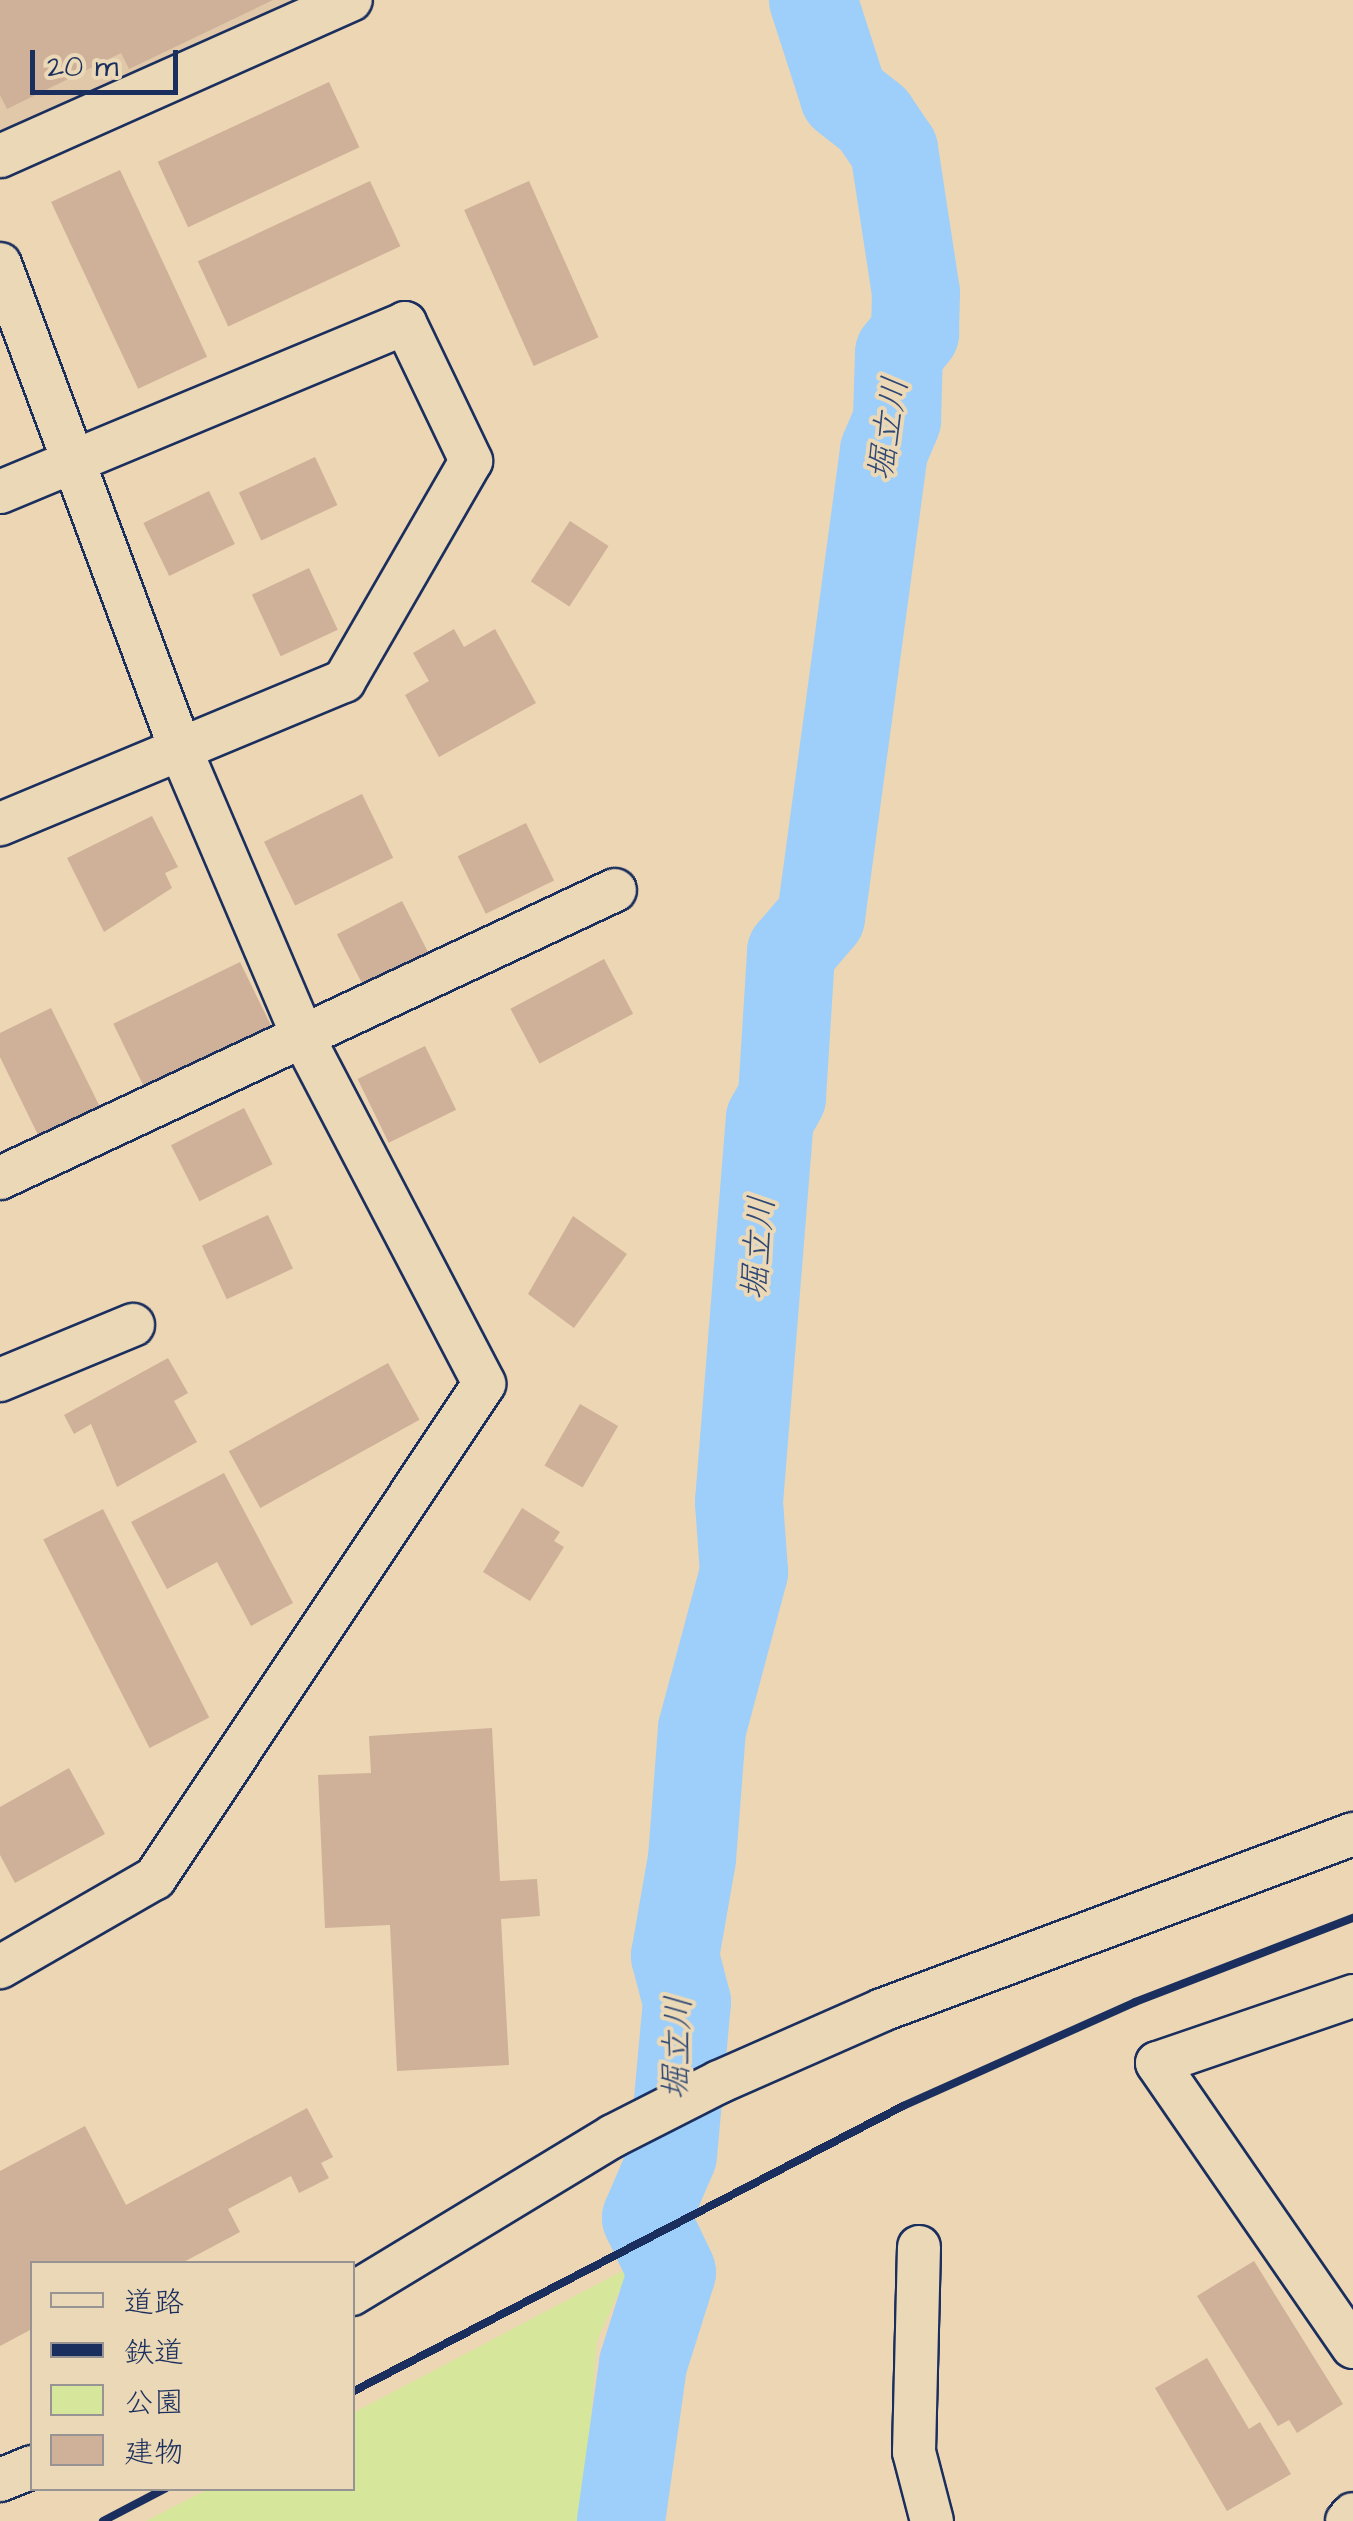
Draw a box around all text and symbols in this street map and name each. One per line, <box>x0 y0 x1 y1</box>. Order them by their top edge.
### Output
scale bar <box>35 30 182 92</box>
text: 20 m <box>47 46 118 88</box>
water label: 堀立川 <box>860 374 918 484</box>
water label: 堀立川 <box>734 1194 784 1302</box>
water label: 堀立川 <box>655 1995 701 2101</box>
legend <box>30 2261 355 2491</box>
text: 道路 <box>124 2282 184 2324</box>
text: 鉄道 <box>124 2332 184 2374</box>
text: 公園 <box>124 2382 184 2424</box>
text: 建物 <box>124 2432 184 2474</box>

